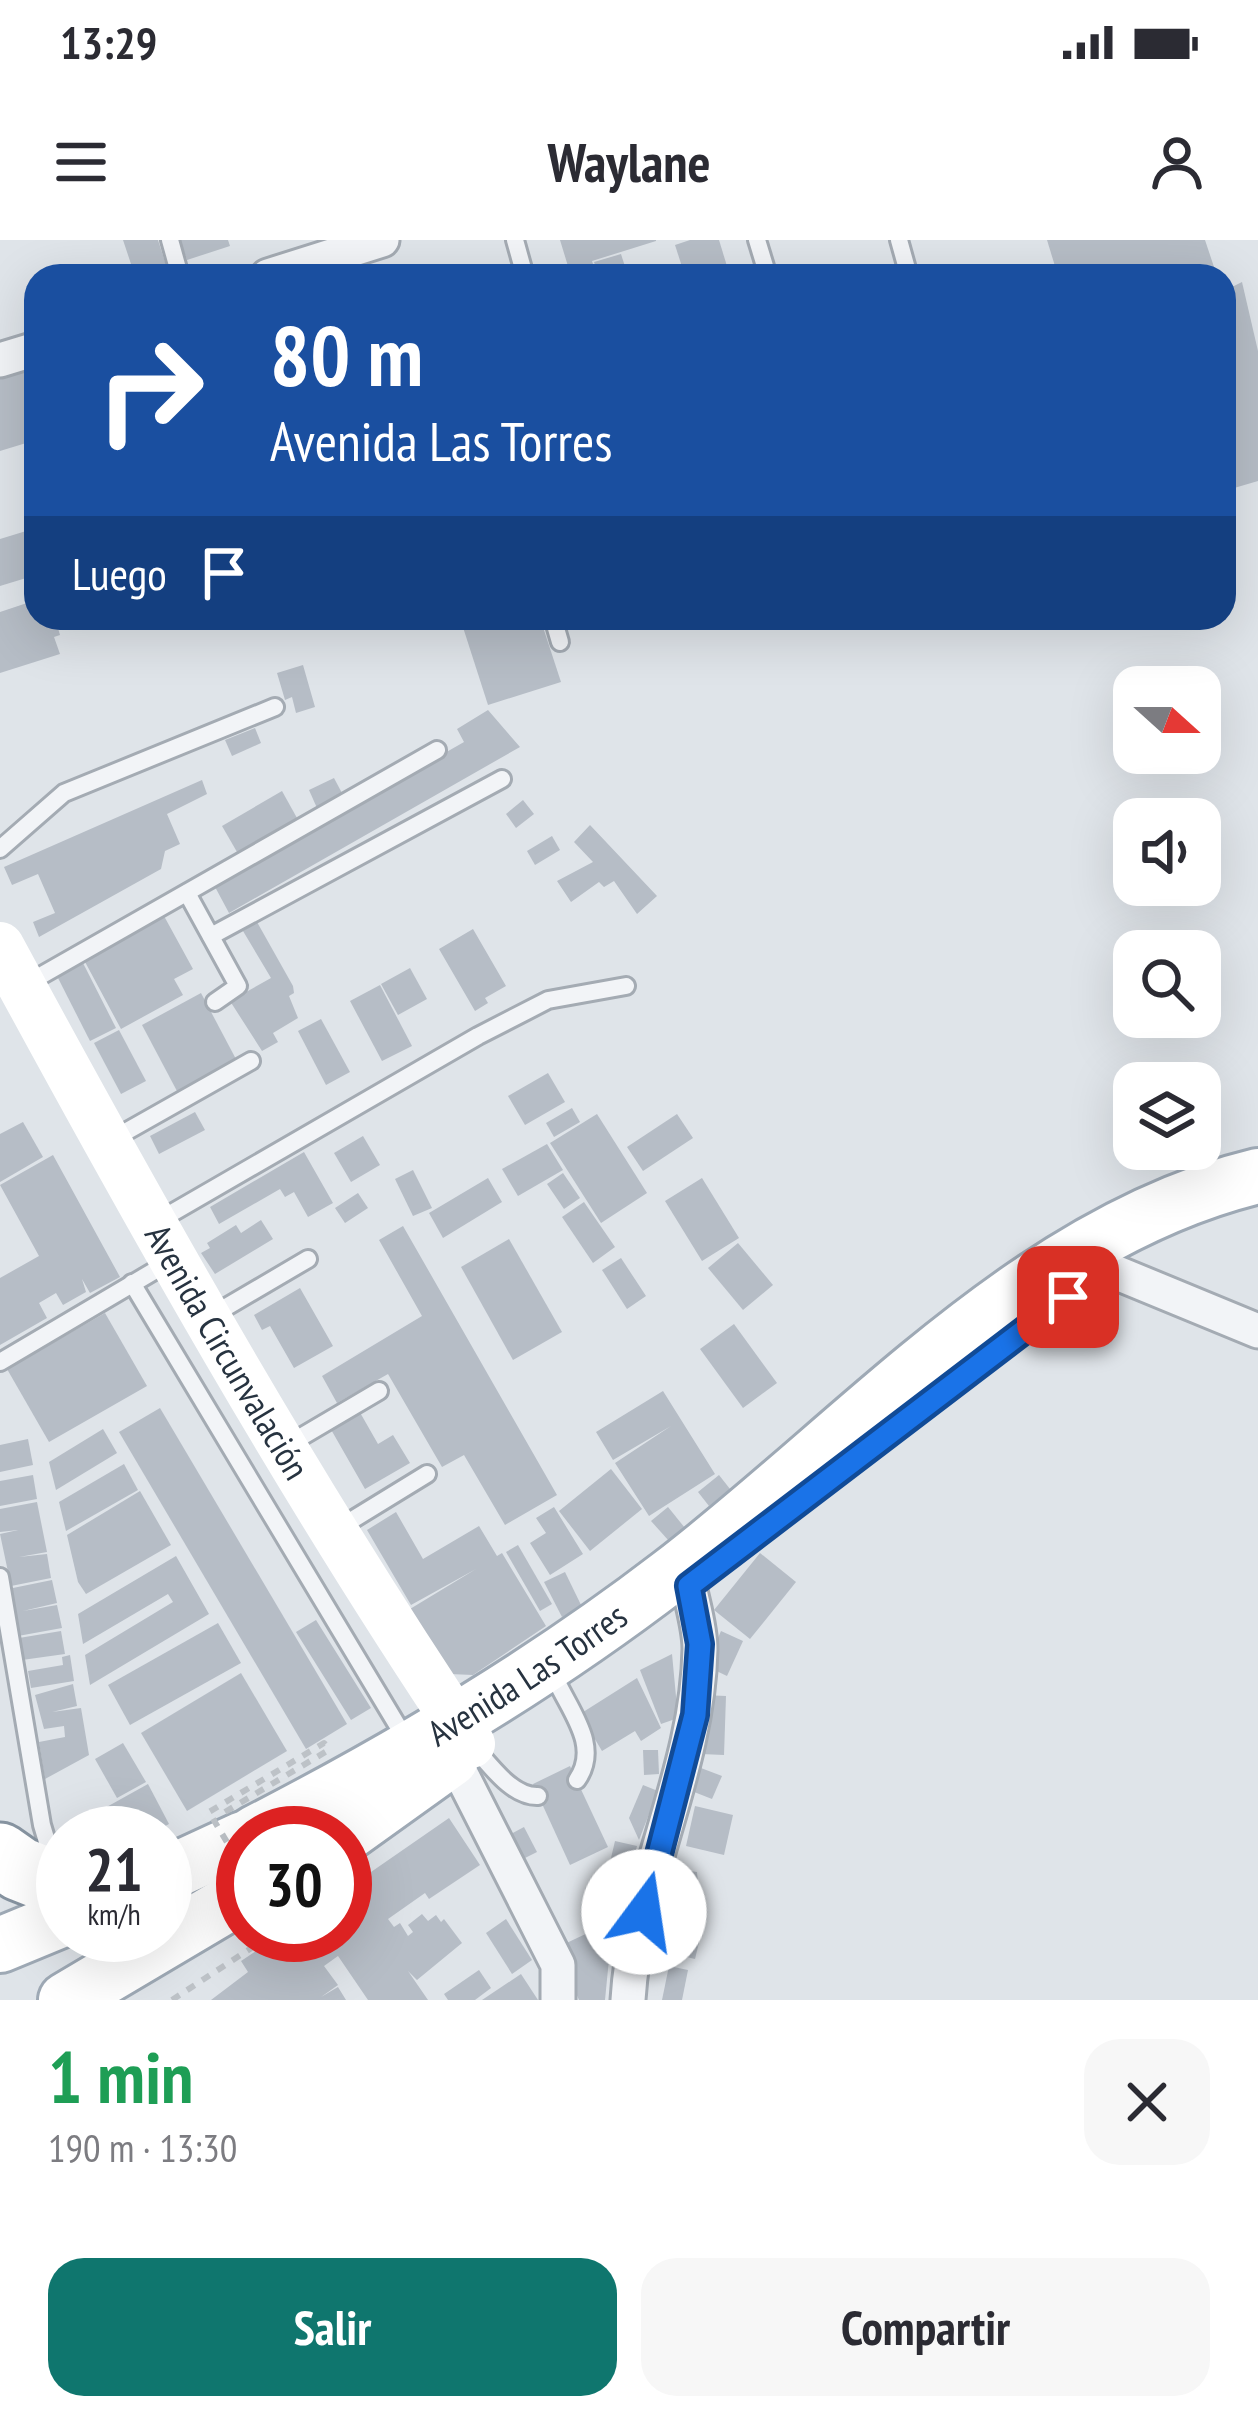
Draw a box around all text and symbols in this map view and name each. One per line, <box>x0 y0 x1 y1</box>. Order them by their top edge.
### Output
text: 13:29 <box>60 13 157 71</box>
text: Waylane <box>547 127 711 197</box>
icon: menu <box>48 129 114 195</box>
icon: person <box>1144 129 1210 195</box>
text: 80 m <box>270 300 423 409</box>
icon: right <box>72 312 228 468</box>
text: Avenida Las Torres <box>270 406 613 476</box>
icon: arrive <box>191 540 257 606</box>
text: Luego <box>72 544 167 602</box>
north arrow <box>1113 666 1221 774</box>
map controls <box>1113 666 1221 1170</box>
button: sound <box>1113 798 1221 906</box>
button: search <box>1113 930 1221 1038</box>
button: layers <box>1113 1062 1221 1170</box>
street label: Avenida Circunvalación <box>135 1215 321 1488</box>
pin <box>1017 1246 1119 1348</box>
icon: arrive <box>1035 1264 1101 1330</box>
street label: Avenida Las Torres <box>419 1592 636 1756</box>
speed limit sign: 30 <box>216 1806 372 1962</box>
text: 21 <box>85 1830 143 1908</box>
position arrow <box>581 1849 707 1975</box>
text: km/h <box>87 1894 141 1933</box>
text: 1 min <box>48 2030 193 2123</box>
button: close <box>1084 2039 1210 2165</box>
text: 190 m · 13:30 <box>48 2122 237 2173</box>
button: Salir <box>48 2258 617 2396</box>
button: Compartir <box>641 2258 1210 2396</box>

